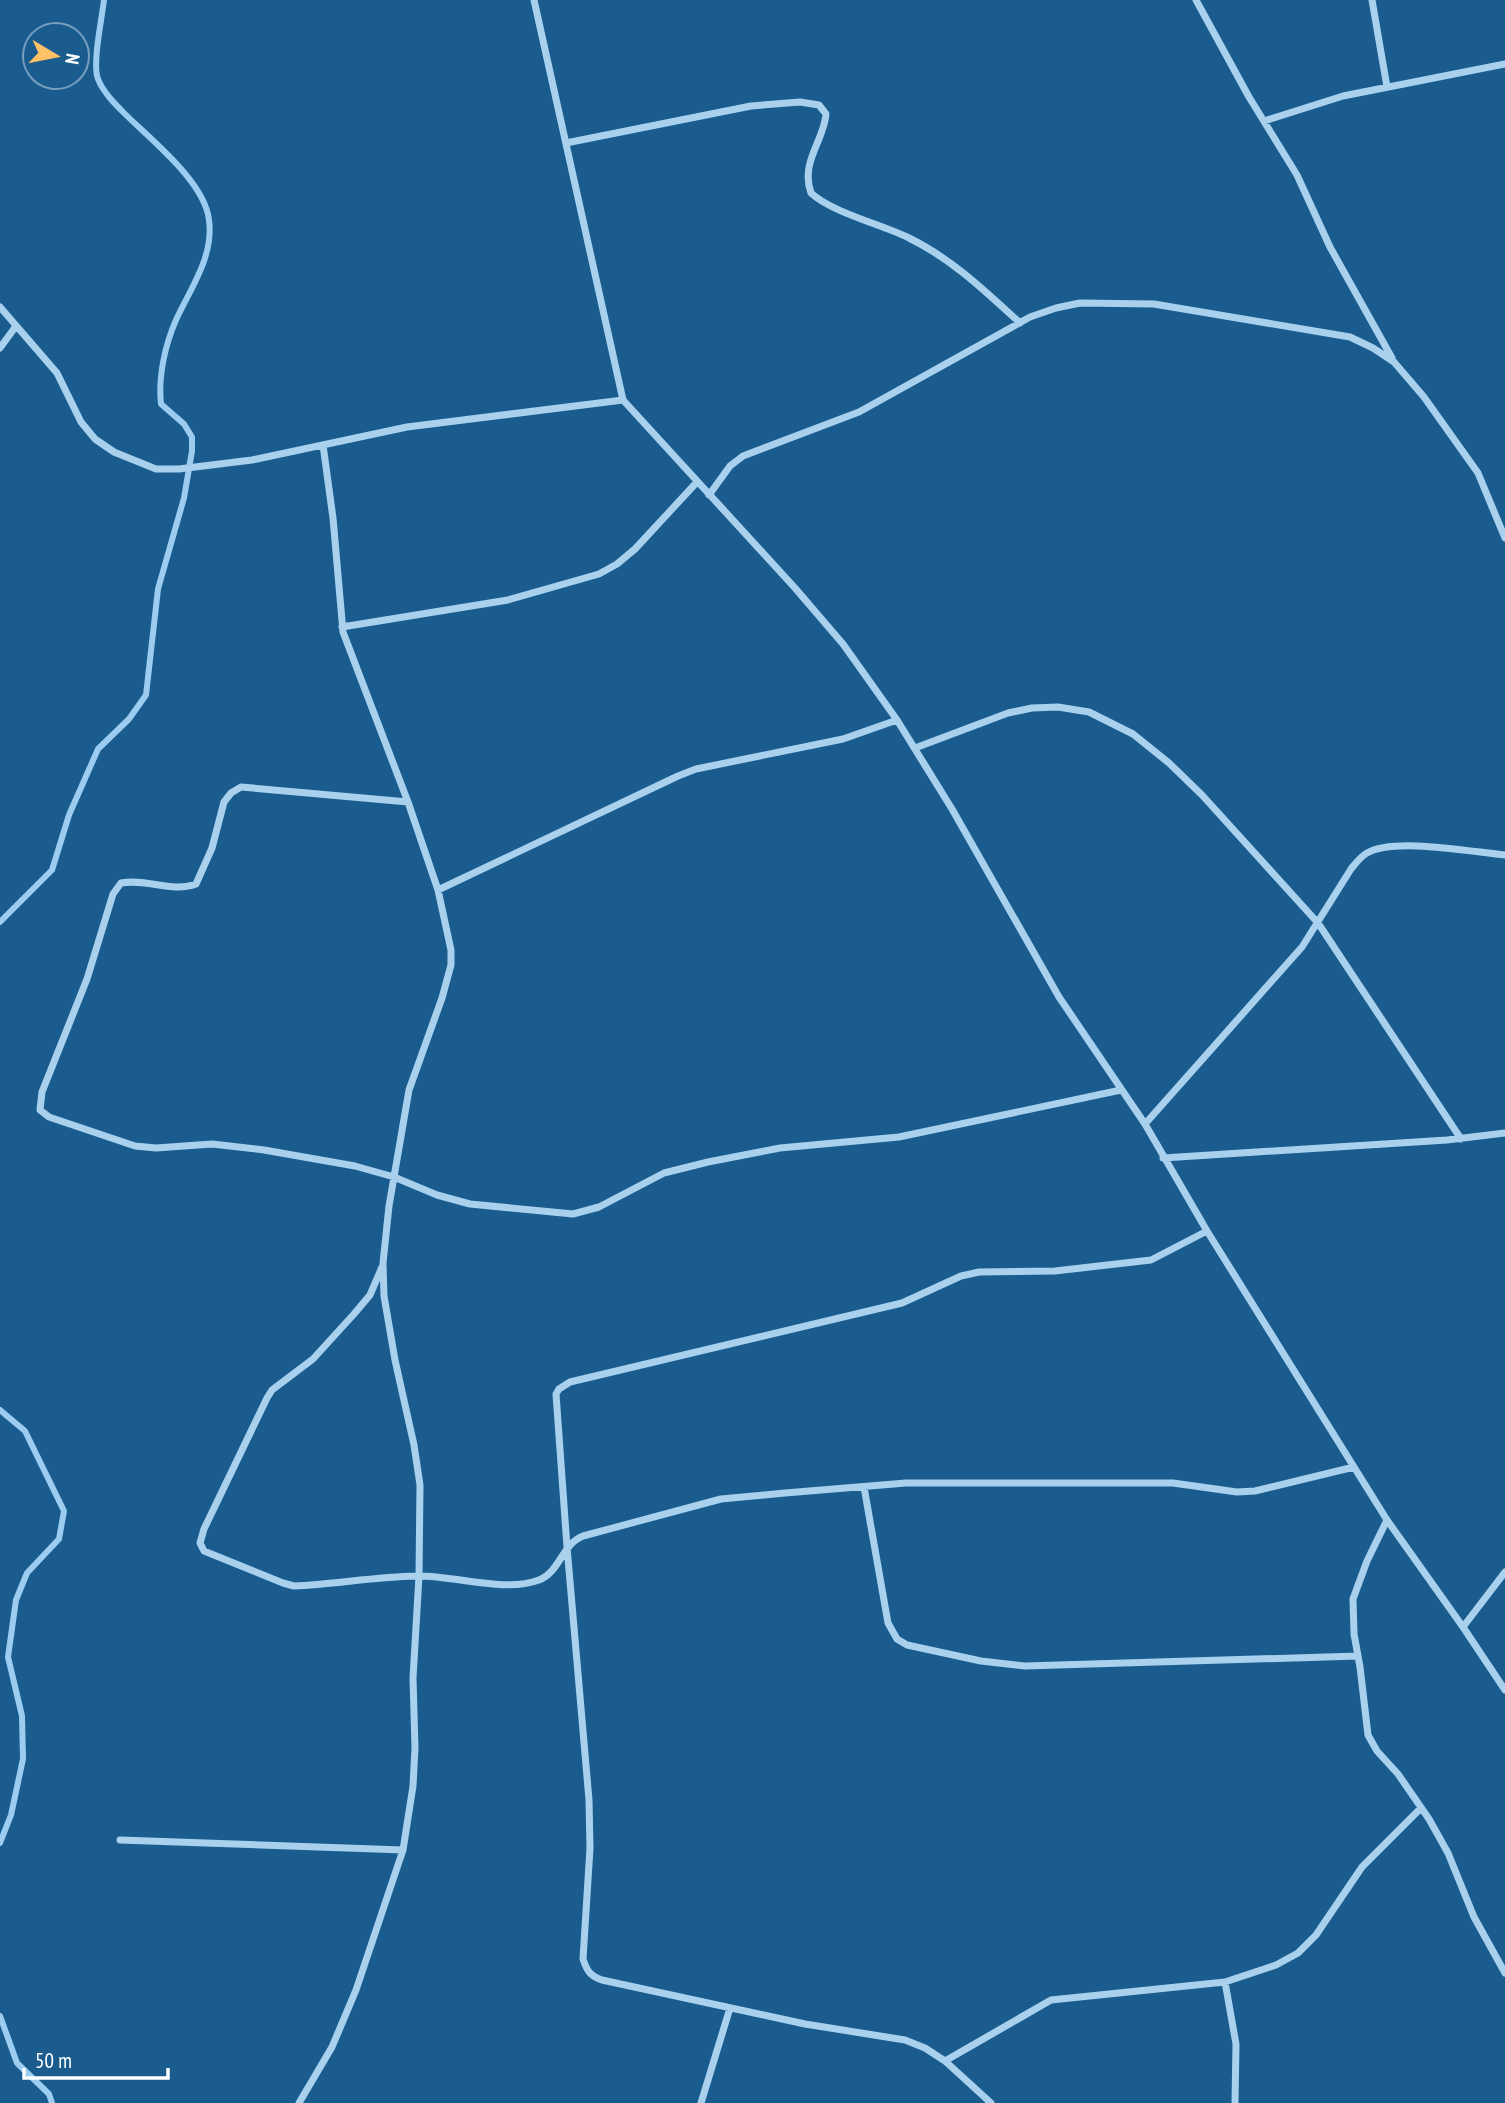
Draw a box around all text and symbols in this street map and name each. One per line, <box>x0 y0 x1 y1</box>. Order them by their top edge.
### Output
north arrow <box>21 21 91 91</box>
text: N <box>60 52 85 66</box>
scale bar <box>24 2036 168 2080</box>
text: 50 m <box>35 2047 72 2074</box>

